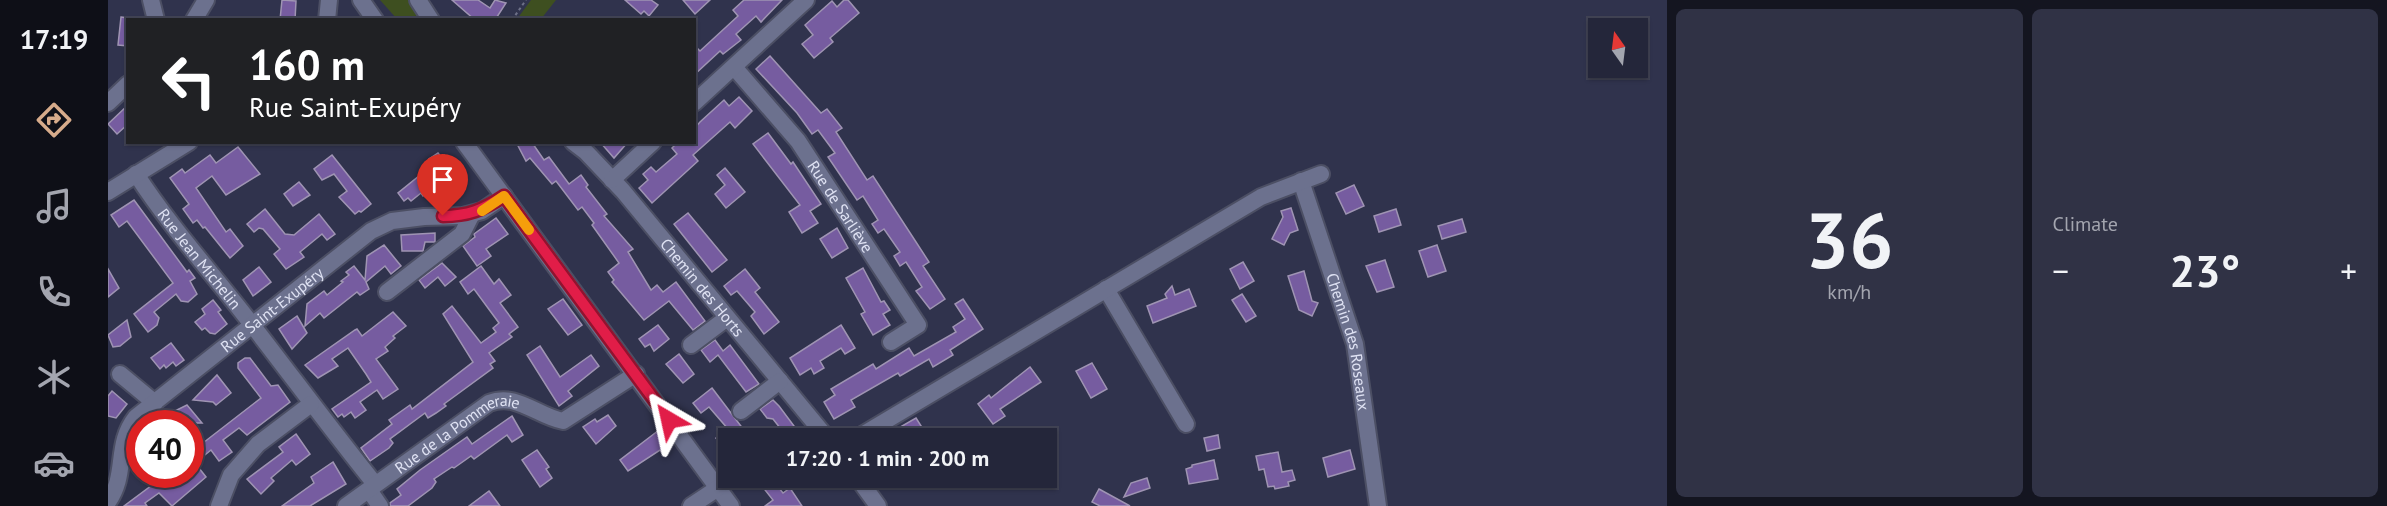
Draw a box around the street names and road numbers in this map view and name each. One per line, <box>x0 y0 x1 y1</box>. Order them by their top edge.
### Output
street label: Rue de Sarliève <box>803 157 878 256</box>
street label: Rue Jean Michelin <box>153 205 246 313</box>
street label: Chemin des Horts <box>656 234 749 341</box>
street label: Rue Saint-Exupéry <box>216 262 328 356</box>
street label: Chemin des Roseaux <box>1322 270 1374 412</box>
street label: Rue de la Pommeraie <box>391 390 522 478</box>

